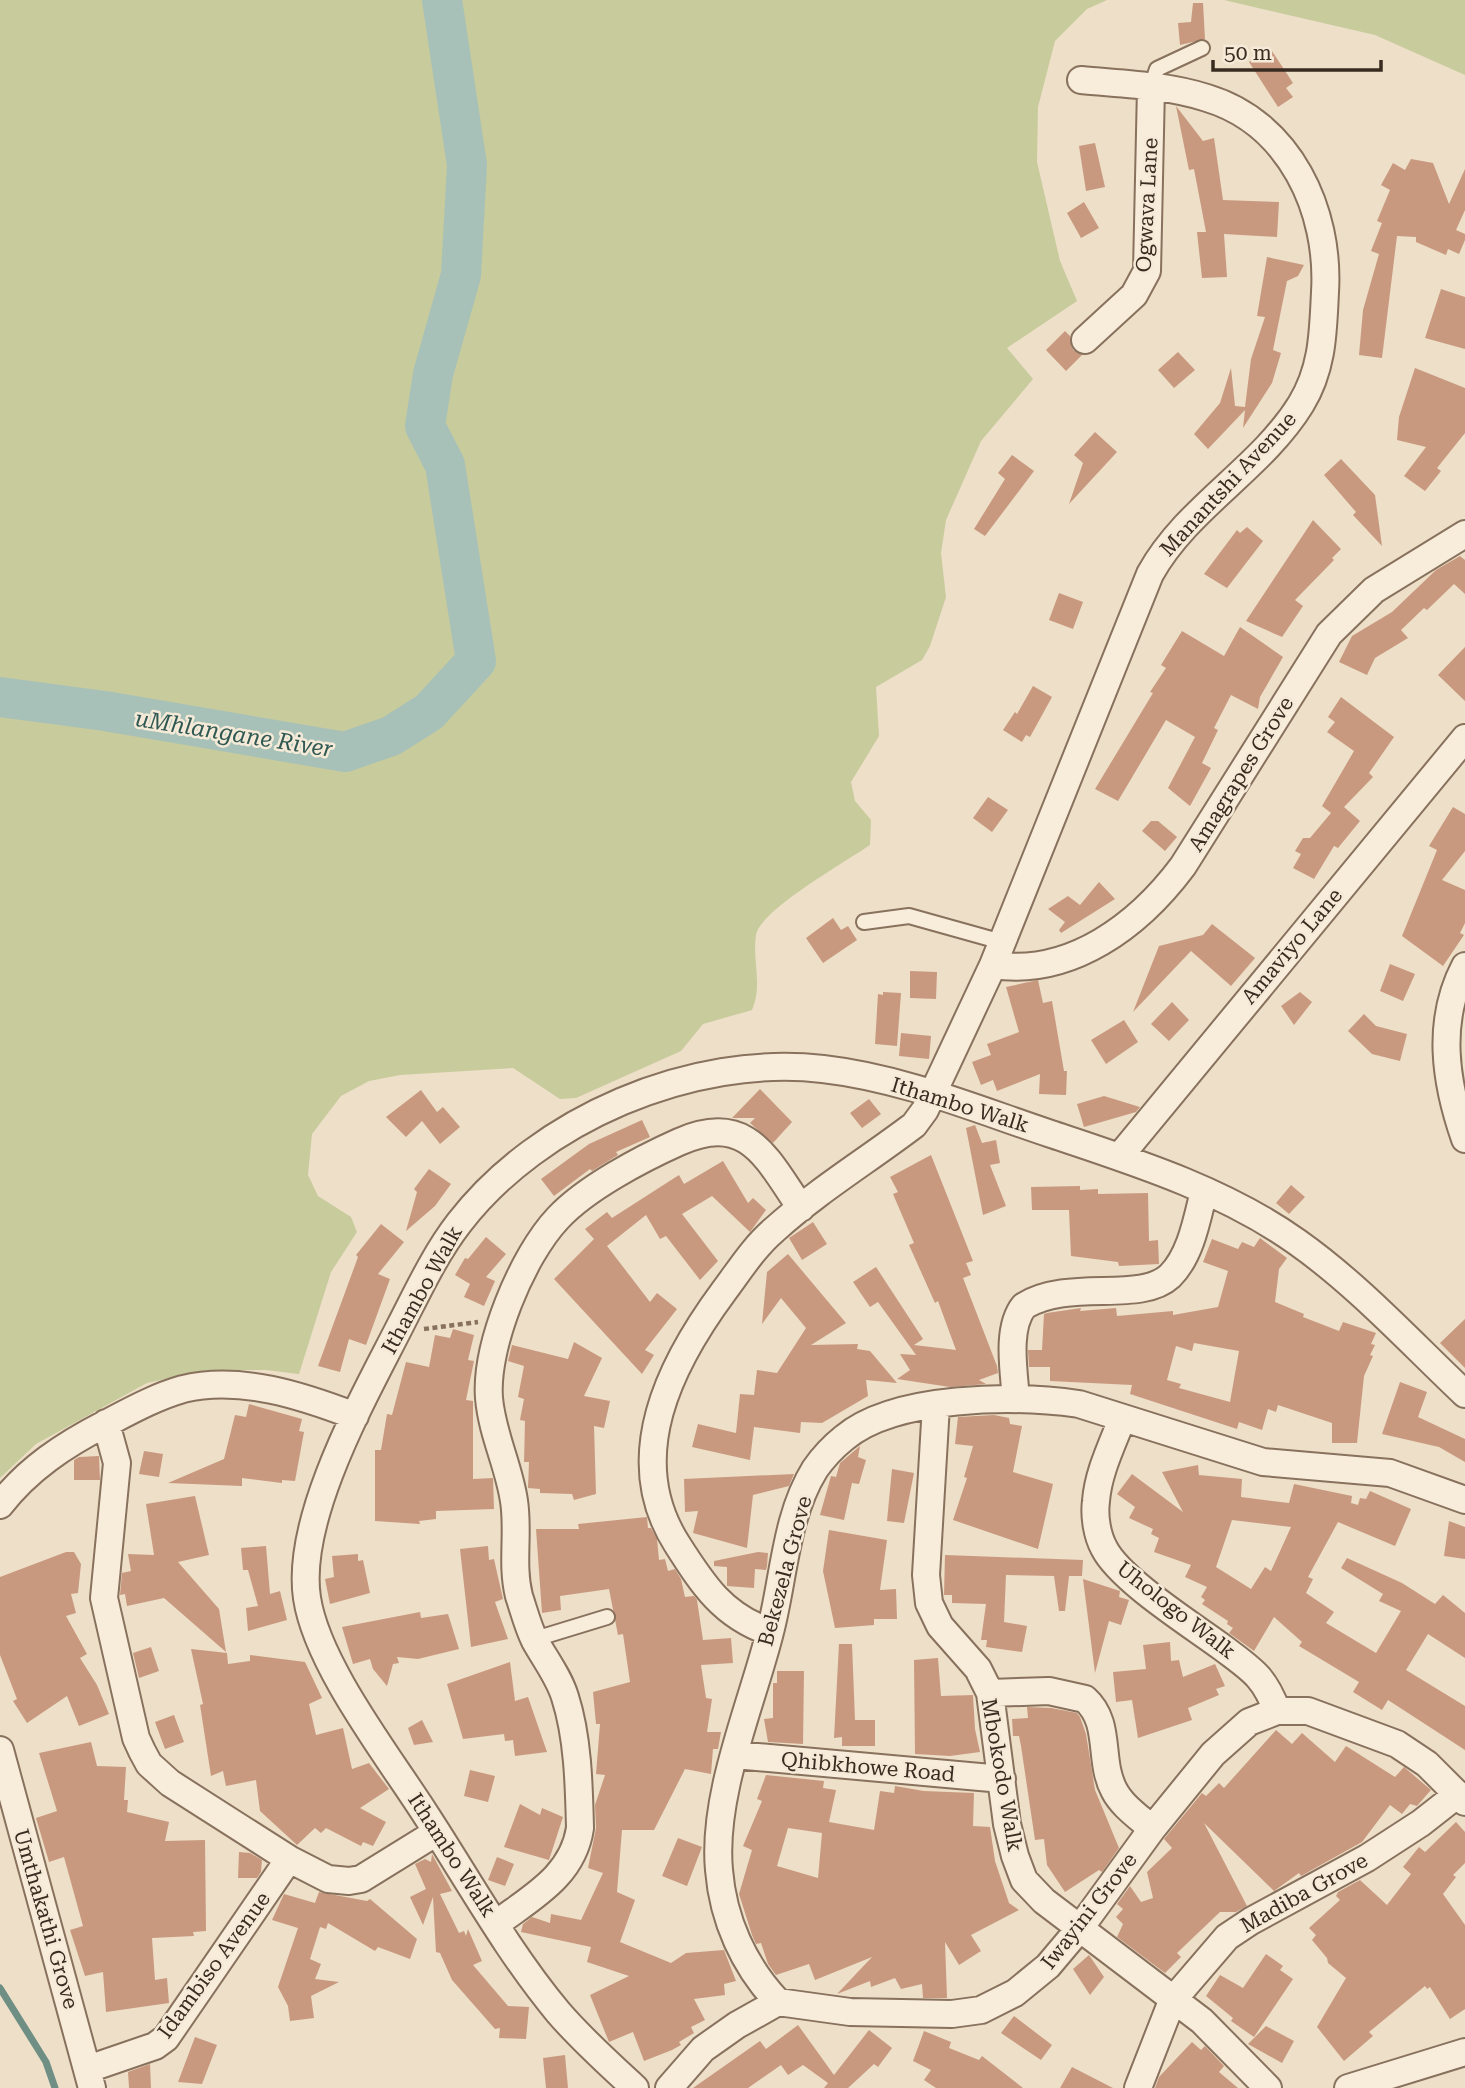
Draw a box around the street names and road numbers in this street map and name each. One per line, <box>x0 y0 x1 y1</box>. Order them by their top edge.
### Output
street label: Ogwava Lane <box>1131 137 1163 273</box>
street label: Manantshi Avenue <box>1155 407 1301 561</box>
street label: Amagrapes Grove <box>1184 692 1298 856</box>
street label: Amaviyo Lane <box>1237 883 1347 1009</box>
street label: Ithambo Walk <box>888 1073 1032 1137</box>
street label: Ithambo Walk <box>377 1222 467 1358</box>
street label: Bekezela Grove <box>753 1493 817 1649</box>
street label: Uhologo Walk <box>1112 1556 1240 1664</box>
street label: Mbokodo Walk <box>977 1696 1027 1854</box>
street label: Qhibkhowe Road <box>780 1747 957 1787</box>
street label: Ithambo Walk <box>403 1789 501 1921</box>
street label: Umthakathi Grove <box>9 1826 83 2012</box>
street label: Iwayini Grove <box>1036 1848 1142 1974</box>
street label: Madiba Grove <box>1236 1848 1372 1938</box>
street label: Idambiso Avenue <box>153 1887 275 2043</box>

